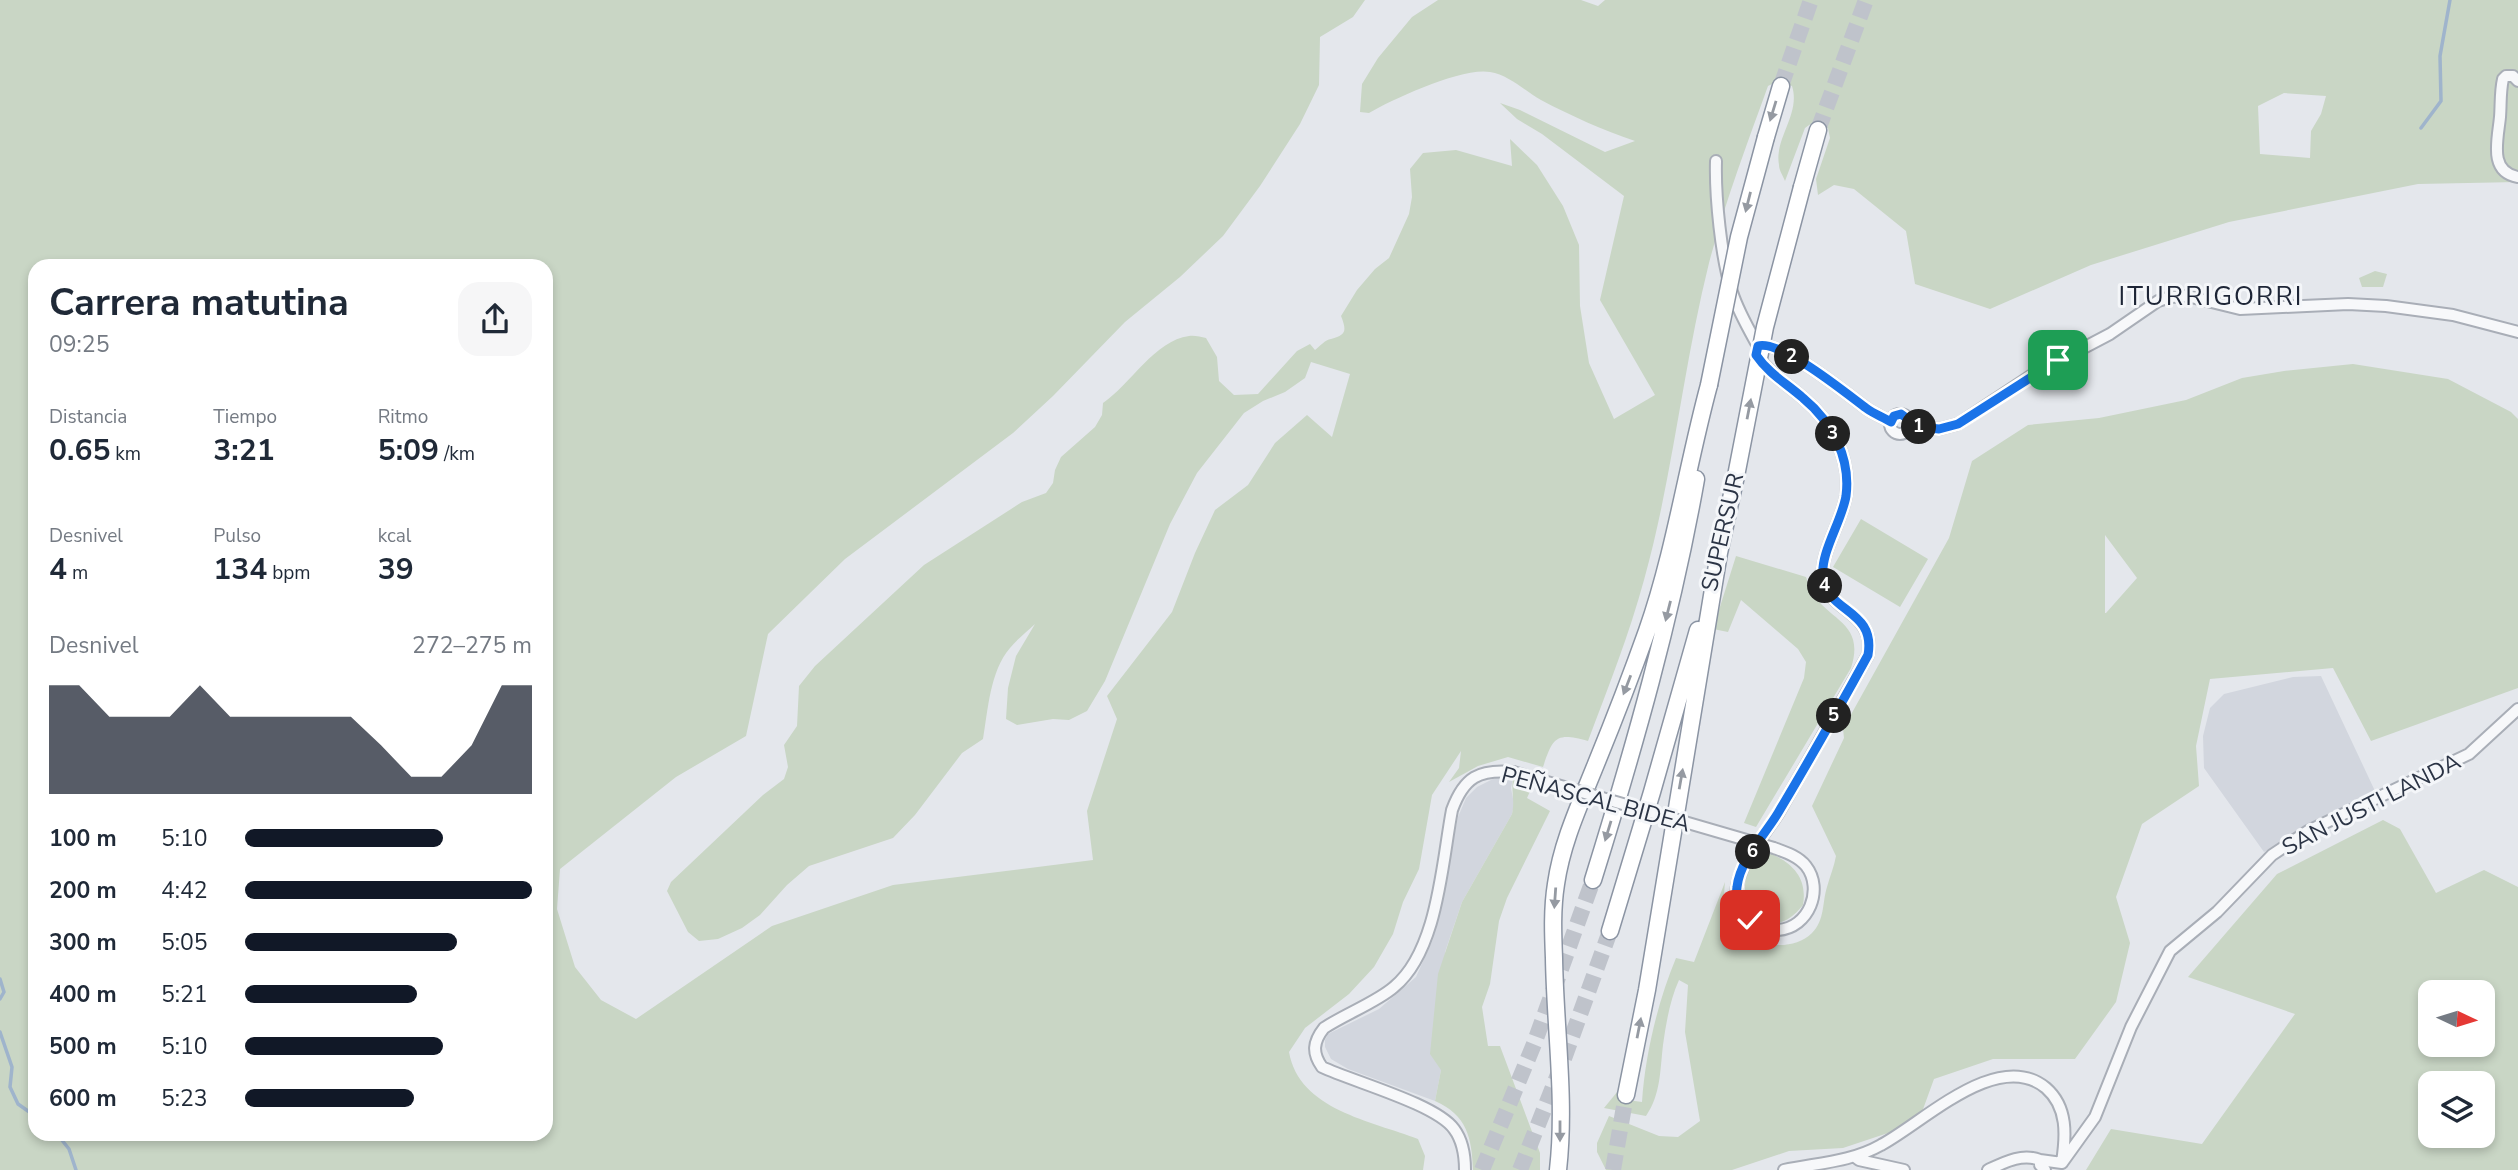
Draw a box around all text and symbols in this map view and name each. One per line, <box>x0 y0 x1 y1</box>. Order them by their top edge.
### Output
one-way arrow <box>1768 101 1778 122</box>
one-way arrow <box>1742 192 1753 214</box>
text: Carrera matutina <box>49 277 349 328</box>
district label: ITURRIGORRI <box>2119 279 2303 314</box>
button: share <box>458 282 532 356</box>
text: 09:25 <box>49 329 109 360</box>
pin <box>2028 330 2088 390</box>
pin: 2 <box>1774 340 1810 374</box>
icon: arrive <box>2039 341 2077 379</box>
text: 2 <box>1786 343 1797 369</box>
one-way arrow <box>1743 398 1754 420</box>
text: Distancia <box>49 404 127 430</box>
text: Tiempo <box>213 404 277 430</box>
text: Ritmo <box>378 404 428 430</box>
pin: 1 <box>1902 410 1937 444</box>
text: 1 <box>1913 413 1924 439</box>
pin: 3 <box>1815 416 1850 452</box>
text: 3 <box>1827 420 1838 446</box>
text: 0.65 <box>49 430 110 471</box>
text: 3:21 <box>213 430 275 471</box>
text: 5:09 <box>378 430 439 471</box>
text: km <box>110 441 141 467</box>
text: /km <box>439 441 475 467</box>
street label: SUPERSUR <box>1694 470 1751 594</box>
text: Desnivel <box>49 523 123 549</box>
text: Pulso <box>213 523 261 549</box>
text: kcal <box>378 523 411 549</box>
text: 4 <box>49 549 67 590</box>
text: 134 <box>213 549 267 590</box>
text: 39 <box>378 549 414 590</box>
text: m <box>67 560 88 586</box>
text: bpm <box>267 560 311 586</box>
pin: 4 <box>1808 568 1842 604</box>
text: 4 <box>1819 572 1830 598</box>
one-way arrow <box>1662 601 1673 623</box>
text: Desnivel <box>49 630 139 661</box>
text: 272–275 m <box>412 630 532 661</box>
one-way arrow <box>1621 674 1632 695</box>
pin: 5 <box>1816 698 1852 734</box>
text: 5 <box>1828 702 1839 728</box>
street label: SAN JUSTI LANDA <box>2277 746 2466 863</box>
street label: PEÑASCAL BIDEA <box>1498 759 1694 840</box>
one-way arrow <box>1676 768 1687 790</box>
one-way arrow <box>1603 821 1613 842</box>
text: 100 m <box>49 823 117 854</box>
text: 5:10 <box>161 823 208 854</box>
pin: 6 <box>1736 834 1770 870</box>
text: 6 <box>1747 838 1758 864</box>
text: 200 m <box>49 875 117 906</box>
text: 4:42 <box>161 875 208 906</box>
one-way arrow <box>1549 887 1560 909</box>
pin <box>1720 890 1780 950</box>
icon: check <box>1731 901 1769 939</box>
text: 300 m <box>49 927 117 958</box>
text: 5:05 <box>161 927 208 958</box>
text: 400 m <box>49 979 117 1010</box>
text: 5:21 <box>161 979 208 1010</box>
north arrow <box>2418 980 2496 1057</box>
map controls <box>2418 980 2495 1148</box>
one-way arrow <box>1634 1017 1645 1039</box>
text: 500 m <box>49 1031 117 1062</box>
text: 5:10 <box>161 1031 208 1062</box>
button: layers <box>2418 1071 2495 1148</box>
text: 600 m <box>49 1083 117 1114</box>
text: 5:23 <box>161 1083 208 1114</box>
one-way arrow <box>1554 1120 1566 1142</box>

